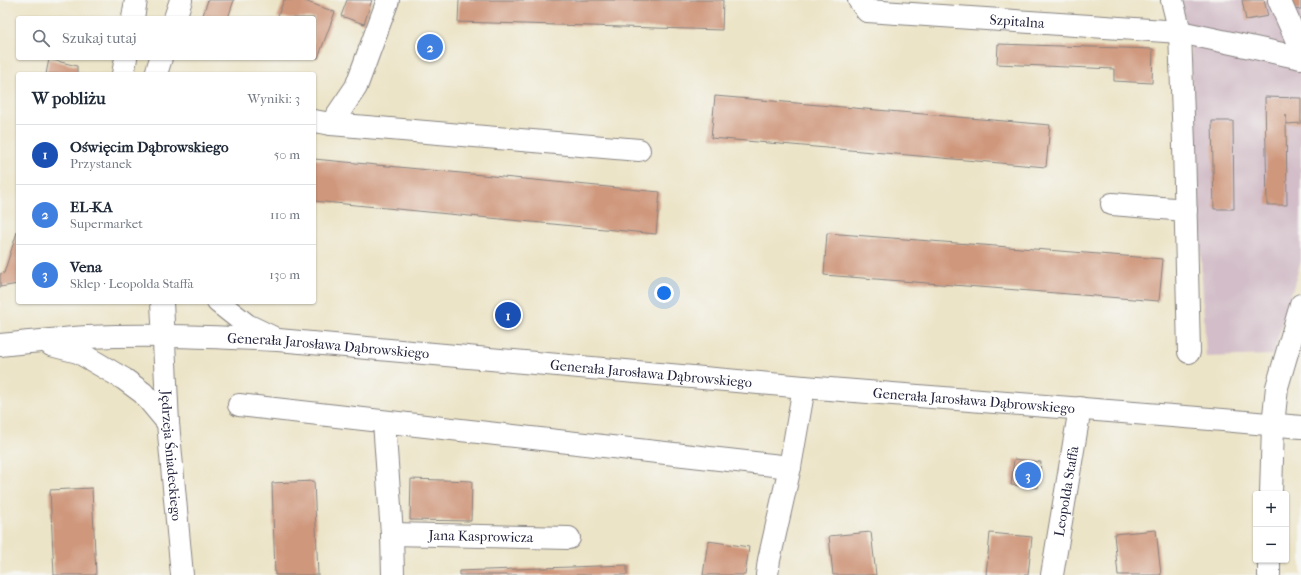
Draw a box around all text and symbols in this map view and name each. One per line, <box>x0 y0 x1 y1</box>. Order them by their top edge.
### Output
street label: Szpitalna <box>989 11 1046 31</box>
search box <box>16 16 316 60</box>
icon: search <box>30 27 52 49</box>
text: Szukaj tutaj <box>62 29 136 47</box>
pin: 2 <box>417 32 443 62</box>
text: W pobliżu <box>32 88 106 108</box>
text: Wyniki: 3 <box>247 91 300 106</box>
text: Oświęcim Dąbrowskiego <box>70 138 229 156</box>
text: 1 <box>43 147 47 162</box>
text: 50 m <box>274 147 300 162</box>
text: Przystanek <box>70 156 132 171</box>
text: EL-KA <box>70 198 113 216</box>
text: 2 <box>42 207 48 222</box>
text: 110 m <box>270 207 300 222</box>
text: Supermarket <box>70 216 143 231</box>
text: Vena <box>70 258 102 276</box>
text: 3 <box>42 267 48 282</box>
text: 130 m <box>269 267 300 282</box>
text: Sklep · Leopolda Staffa <box>70 276 194 291</box>
your location <box>654 283 674 303</box>
pin: 1 <box>495 300 521 330</box>
street label: Generała Jarosława Dąbrowskiego <box>227 329 430 362</box>
street label: Generała Jarosława Dąbrowskiego <box>549 356 753 391</box>
street label: Generała Jarosława Dąbrowskiego <box>872 384 1076 417</box>
street label: Jędrzeja Śniadeckiego <box>158 389 185 522</box>
street label: Leopolda Staffa <box>1050 444 1082 538</box>
pin: 3 <box>1015 460 1041 490</box>
map controls <box>1253 491 1289 563</box>
button: + <box>1253 491 1289 527</box>
street label: Jana Kasprowicza <box>427 526 534 546</box>
button: − <box>1253 527 1289 563</box>

